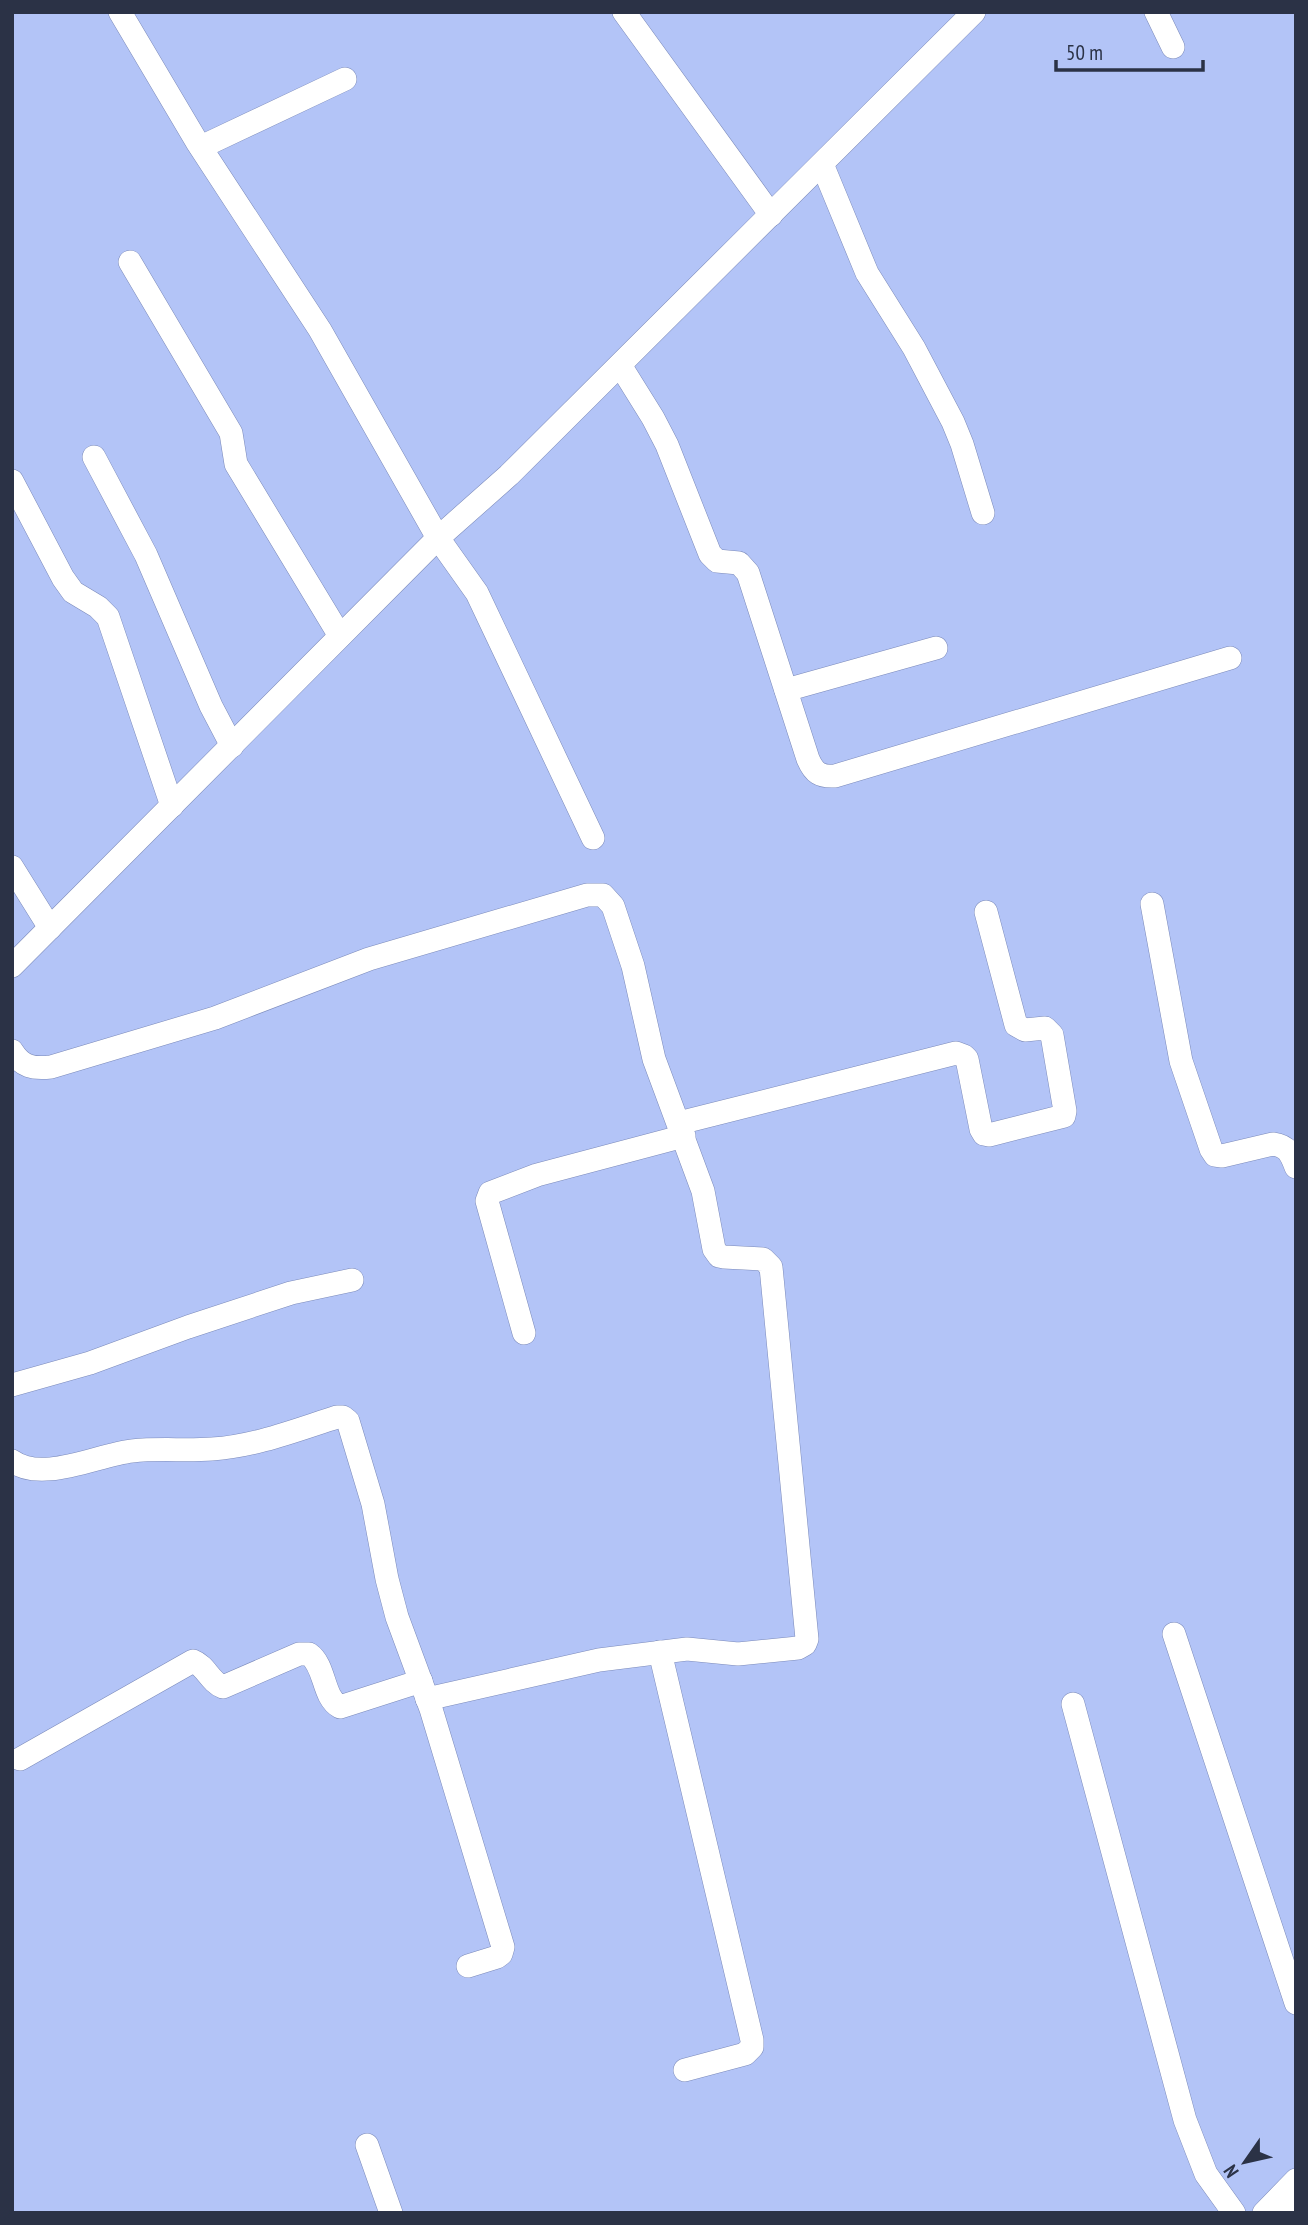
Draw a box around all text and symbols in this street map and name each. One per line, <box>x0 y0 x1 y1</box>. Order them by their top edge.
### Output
scale bar <box>1056 28 1203 72</box>
text: 50 m <box>1066 39 1103 66</box>
north arrow <box>1210 2127 1280 2197</box>
text: N <box>1218 2161 1244 2182</box>

